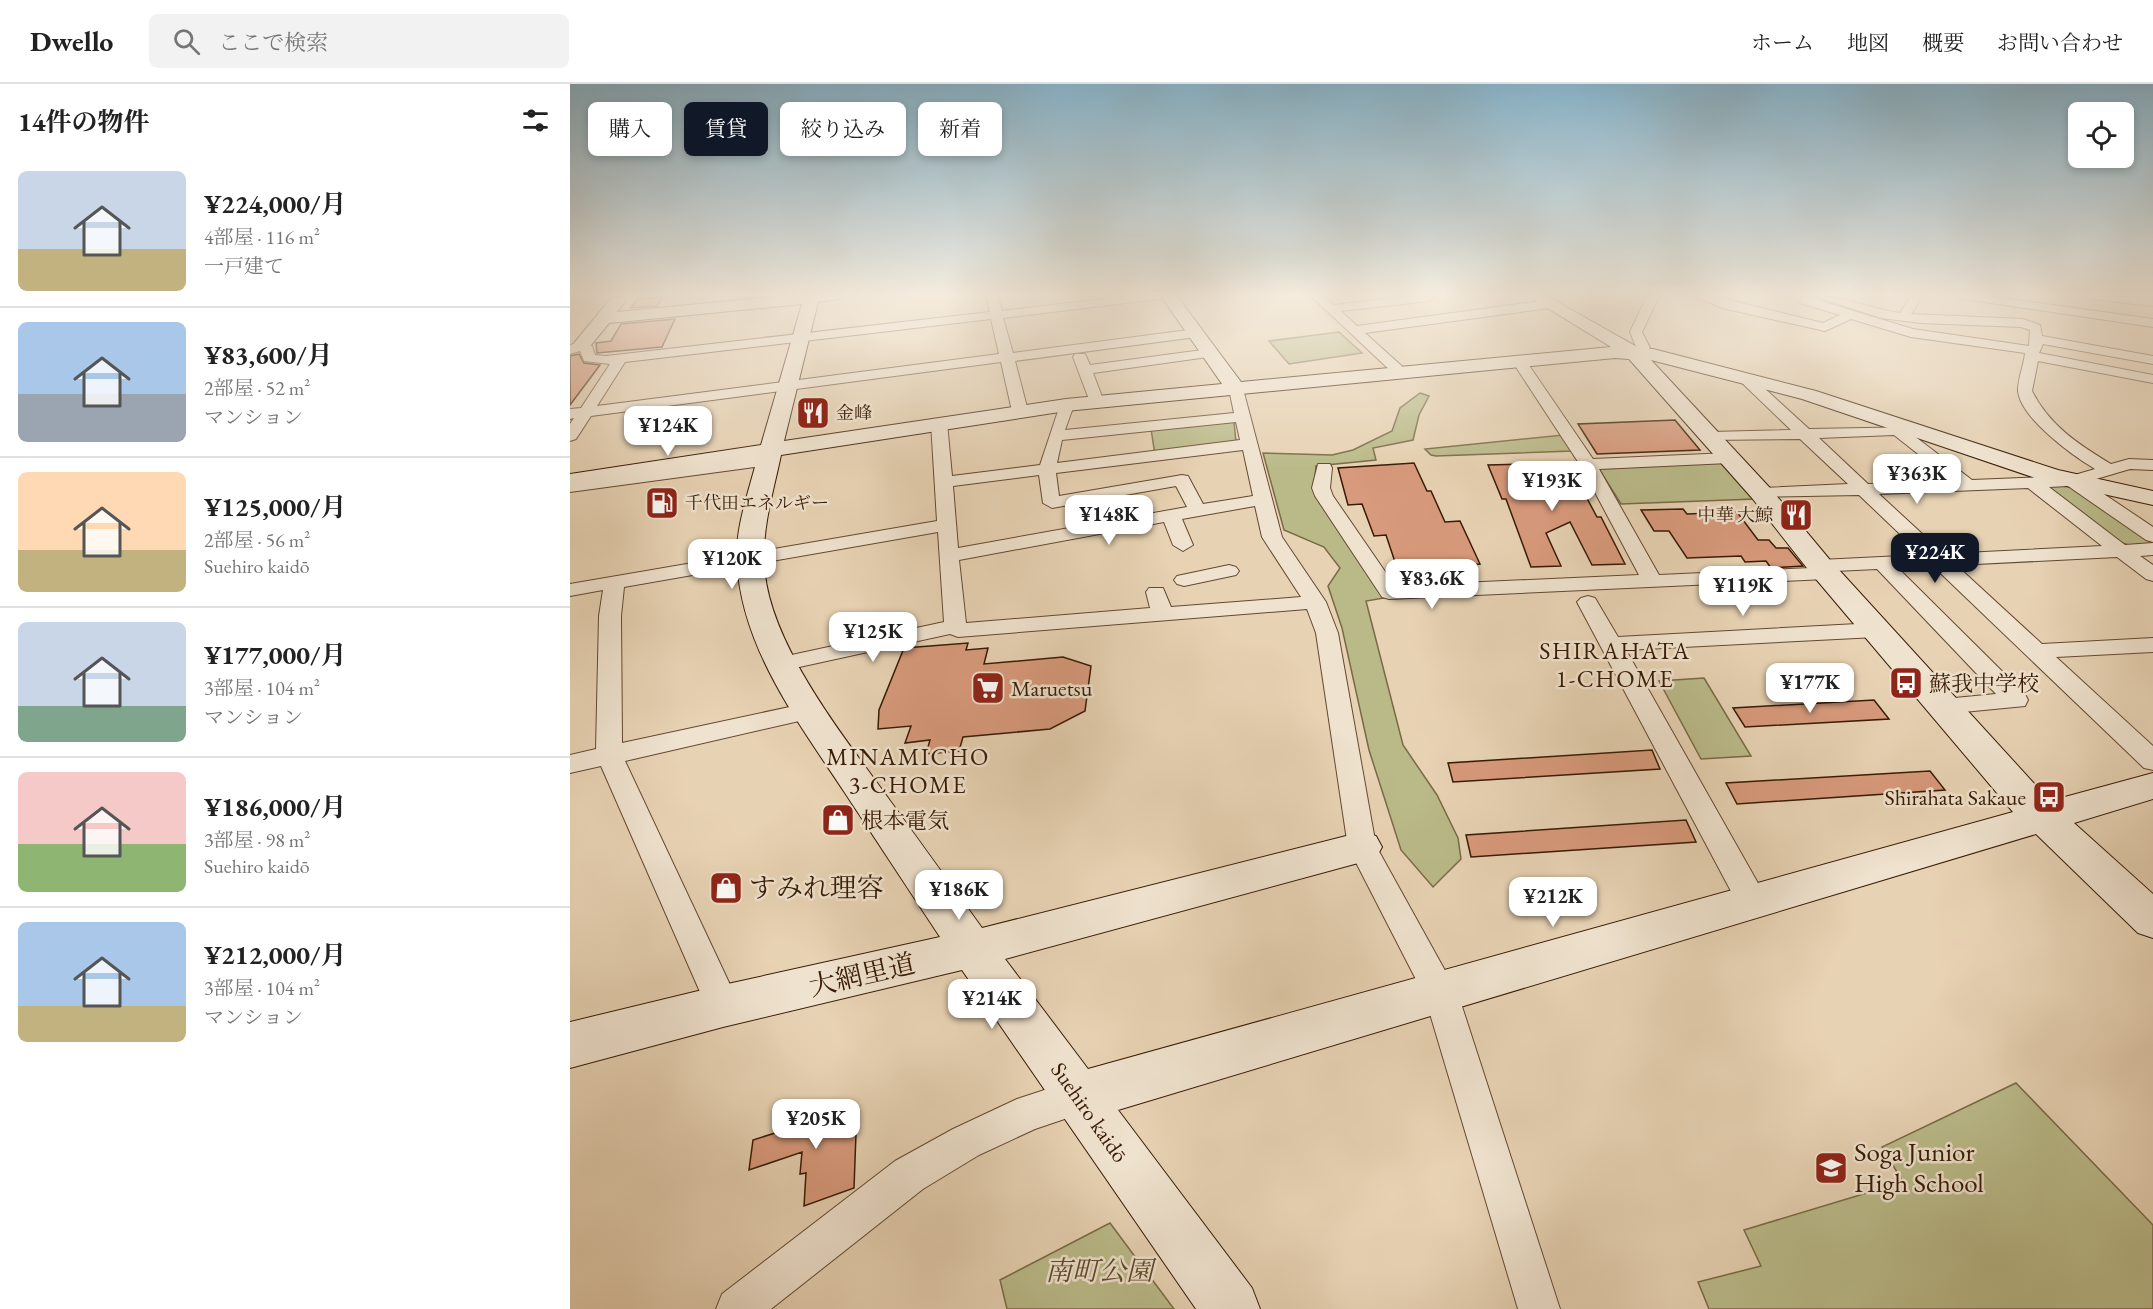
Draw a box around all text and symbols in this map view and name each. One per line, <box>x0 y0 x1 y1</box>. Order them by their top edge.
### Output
search box <box>149 14 569 68</box>
text: Dwello <box>30 23 113 59</box>
icon: search <box>170 25 203 58</box>
text: ここで検索 <box>218 28 328 57</box>
text: ホーム <box>1751 29 1814 56</box>
text: 地図 <box>1847 29 1889 56</box>
text: 概要 <box>1922 29 1964 56</box>
text: お問い合わせ <box>1997 29 2123 56</box>
chip: 購入 <box>588 102 672 156</box>
chip: 賃貸 <box>684 102 768 156</box>
chip: 絞り込み <box>780 102 906 156</box>
chip: 新着 <box>918 102 1002 156</box>
map controls <box>2068 102 2134 168</box>
button: locate <box>2068 102 2134 168</box>
icon: filters <box>519 104 552 137</box>
text: 14件の物件 <box>18 105 150 139</box>
text: ¥224,000/月 <box>204 187 346 221</box>
icon: home <box>66 195 138 267</box>
text: 4部屋 · 116 m² <box>204 224 320 250</box>
text: 一戸建て <box>204 253 284 279</box>
text: ¥83,600/月 <box>204 338 333 372</box>
icon: home <box>66 346 138 418</box>
text: 2部屋 · 52 m² <box>204 375 310 401</box>
restaurant icon: 金峰 <box>795 395 831 431</box>
place label: 金峰 <box>836 401 872 424</box>
text: マンション <box>204 404 303 430</box>
pin: ¥124K <box>626 406 710 457</box>
text: ¥124K <box>638 412 698 438</box>
pin: ¥363K <box>1875 454 1959 505</box>
text: ¥363K <box>1887 460 1947 486</box>
pin: ¥193K <box>1510 461 1594 512</box>
text: ¥193K <box>1522 467 1582 493</box>
fuel station icon: 千代田エネルギー <box>644 485 680 521</box>
text: ¥125,000/月 <box>204 490 346 524</box>
place label: 千代田エネルギー <box>685 491 829 514</box>
pin: ¥148K <box>1067 495 1151 546</box>
icon: home <box>66 496 138 568</box>
restaurant icon: 中華 大鯨 <box>1778 497 1814 533</box>
text: ¥148K <box>1079 501 1139 527</box>
place label: 中華 大鯨 <box>1697 503 1773 526</box>
text: 2部屋 · 56 m² <box>204 527 310 553</box>
pin: ¥224K <box>1893 533 1977 584</box>
pin: ¥120K <box>690 539 774 590</box>
text: ¥224K <box>1905 539 1965 565</box>
text: ¥120K <box>702 545 762 571</box>
text: Suehiro kaidō <box>204 553 310 579</box>
pin: ¥83.6K <box>1383 559 1481 610</box>
text: ¥83.6K <box>1400 565 1465 591</box>
pin: ¥119K <box>1701 566 1785 617</box>
text: ¥119K <box>1713 572 1773 598</box>
pin: ¥125K <box>831 612 915 663</box>
text: ¥125K <box>843 618 903 644</box>
district label: SHIRAHATA 1-CHOME <box>1539 635 1691 694</box>
text: ¥177,000/月 <box>204 638 346 672</box>
icon: home <box>66 646 138 718</box>
pin: ¥177K <box>1768 663 1852 714</box>
bus stop icon: 蘇我中学校 <box>1888 665 1924 701</box>
text: ¥177K <box>1780 669 1840 695</box>
place label: 蘇我中学校 <box>1929 669 2039 698</box>
supermarket icon: Maruetsu <box>970 670 1006 706</box>
place label: Maruetsu <box>1011 674 1093 703</box>
text: 3部屋 · 104 m² <box>204 675 320 701</box>
text: マンション <box>204 704 303 730</box>
district label: MINAMICHO 3-CHOME <box>826 741 990 800</box>
bus stop icon: Shirahata Sakaue <box>2031 779 2067 815</box>
place label: Shirahata Sakaue <box>1884 783 2026 812</box>
text: ¥186,000/月 <box>204 790 346 824</box>
icon: home <box>66 796 138 868</box>
shop icon: 根本電気 <box>820 802 856 838</box>
place label: 根本電気 <box>861 806 949 835</box>
text: 3部屋 · 98 m² <box>204 827 310 853</box>
text: Suehiro kaidō <box>204 853 310 879</box>
shop icon: すみれ理容 <box>708 870 744 906</box>
place label: すみれ理容 <box>749 870 884 905</box>
pin: ¥186K <box>917 870 1001 921</box>
text: ¥186K <box>929 876 989 902</box>
pin: ¥212K <box>1511 877 1595 928</box>
text: ¥212K <box>1523 883 1583 909</box>
text: ¥212,000/月 <box>204 938 346 972</box>
street label: 大網里道 <box>805 945 918 1004</box>
icon: home <box>66 946 138 1018</box>
text: 3部屋 · 104 m² <box>204 975 320 1001</box>
pin: ¥214K <box>950 979 1034 1030</box>
text: ¥214K <box>962 985 1022 1011</box>
text: マンション <box>204 1004 303 1030</box>
street label: Suehiro kaidō <box>1044 1056 1135 1168</box>
pin: ¥205K <box>774 1099 858 1150</box>
text: ¥205K <box>786 1105 846 1131</box>
place label: Soga Junior High School <box>1854 1134 1984 1200</box>
school or university icon: Soga Junior High School <box>1813 1150 1849 1186</box>
park label: 南町公園 <box>1045 1253 1157 1288</box>

